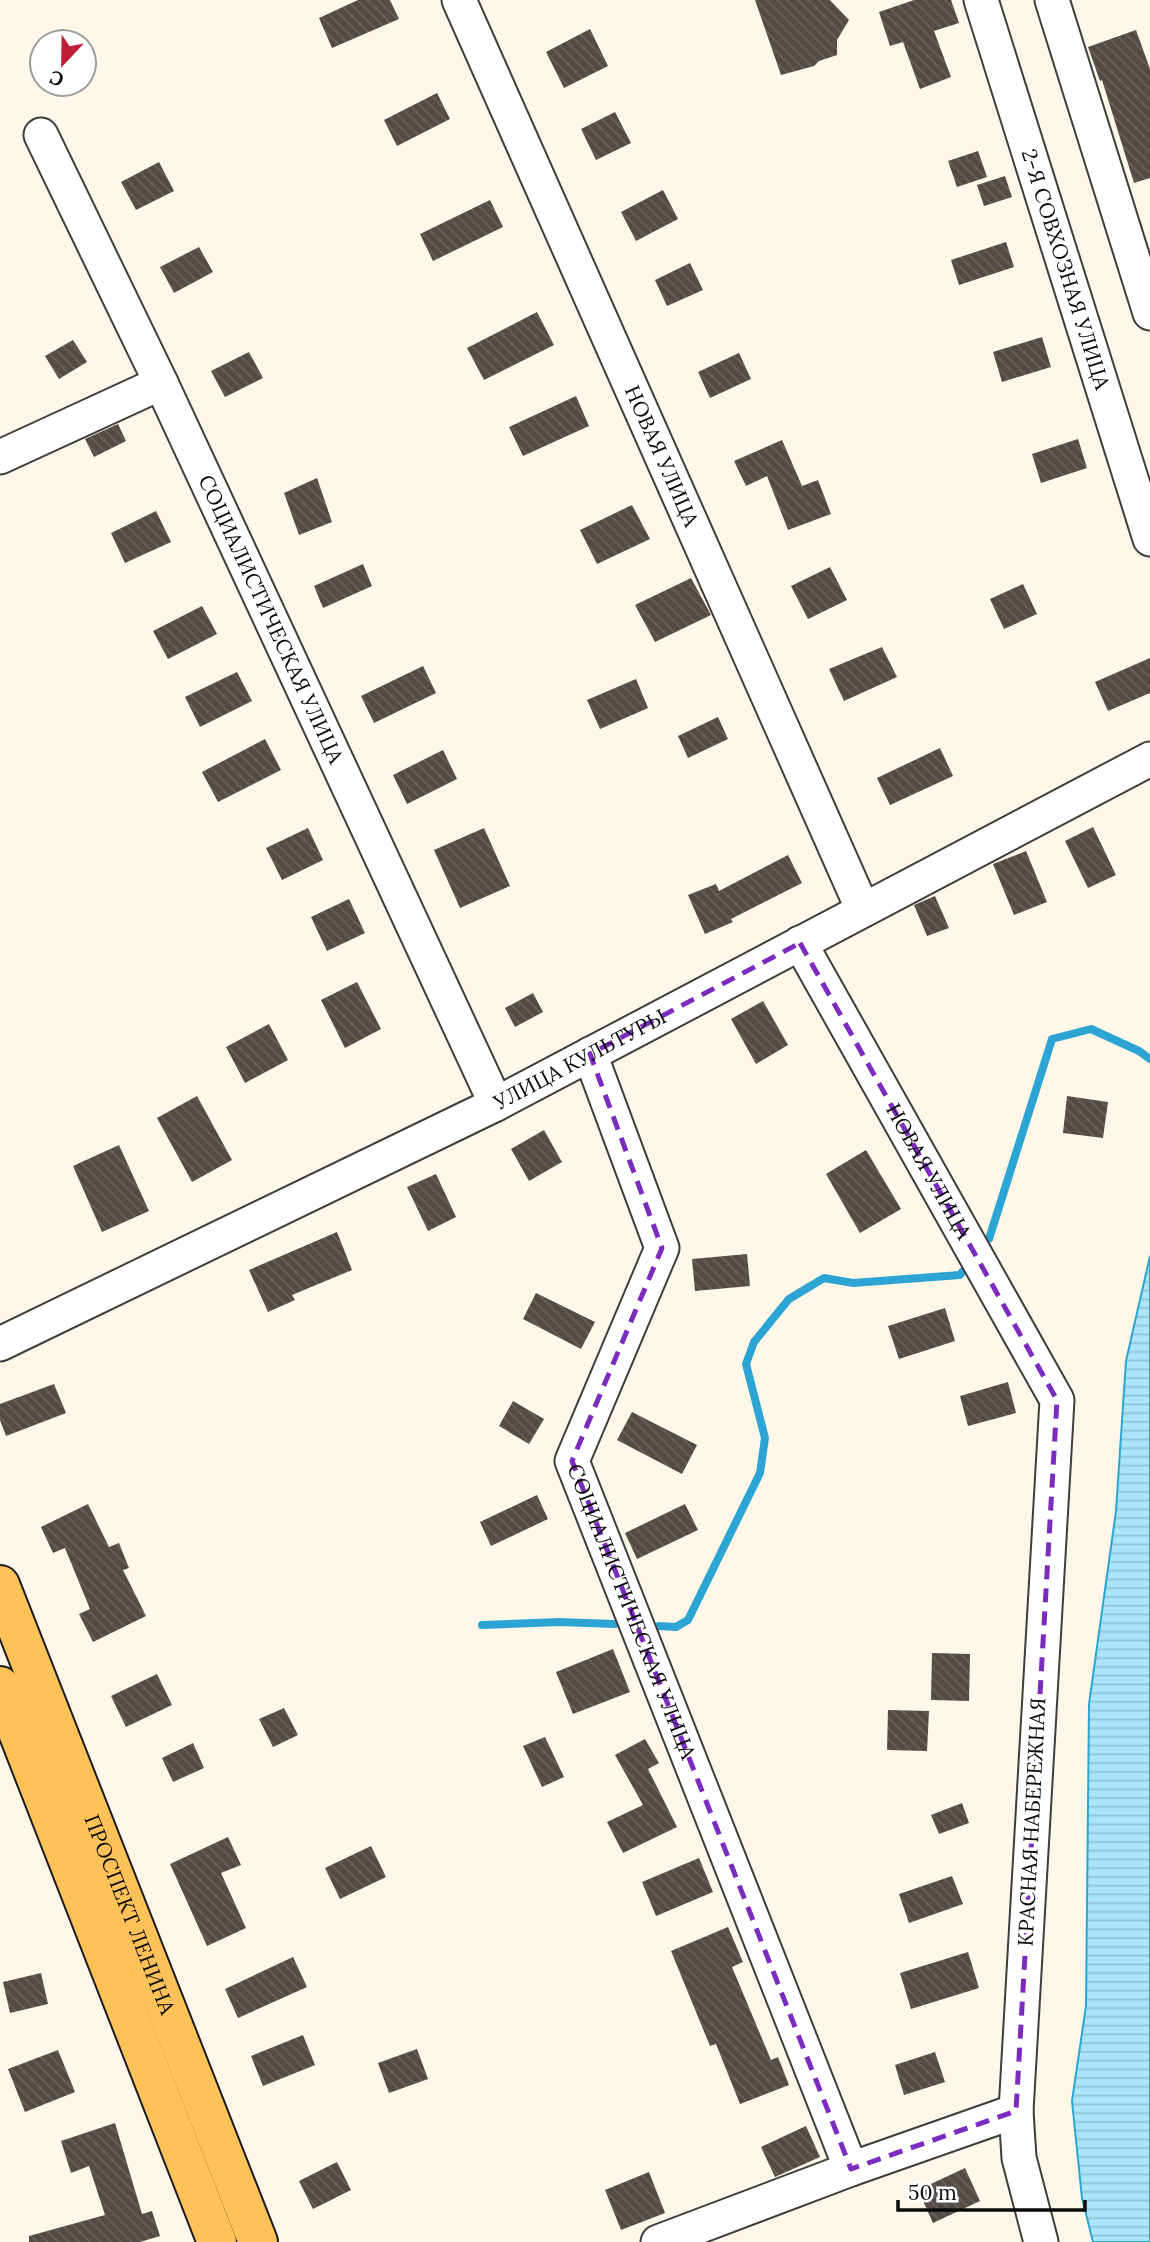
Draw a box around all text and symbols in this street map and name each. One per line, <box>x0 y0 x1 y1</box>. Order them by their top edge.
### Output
north arrow <box>28 28 98 98</box>
text: С <box>46 65 67 92</box>
street label: 2-Я СОВХОЗНАЯ УЛИЦА <box>1015 145 1116 393</box>
street label: НОВАЯ УЛИЦА <box>619 381 705 531</box>
street label: СОЦИАЛИСТИЧЕСКАЯ УЛИЦА <box>193 470 350 768</box>
street label: УЛИЦА КУЛЬТУРЫ <box>488 1003 671 1116</box>
street label: НОВАЯ УЛИЦА <box>880 1098 978 1245</box>
street label: СОЦИАЛИСТИЧЕСКАЯ УЛИЦА <box>561 1460 702 1764</box>
street label: КРАСНАЯ НАБЕРЕЖНАЯ <box>1011 1697 1052 1947</box>
street label: ПРОСПЕКТ ЛЕНИНА <box>78 1811 182 2019</box>
scale bar <box>898 2168 1085 2212</box>
text: 50 m <box>908 2179 957 2206</box>

